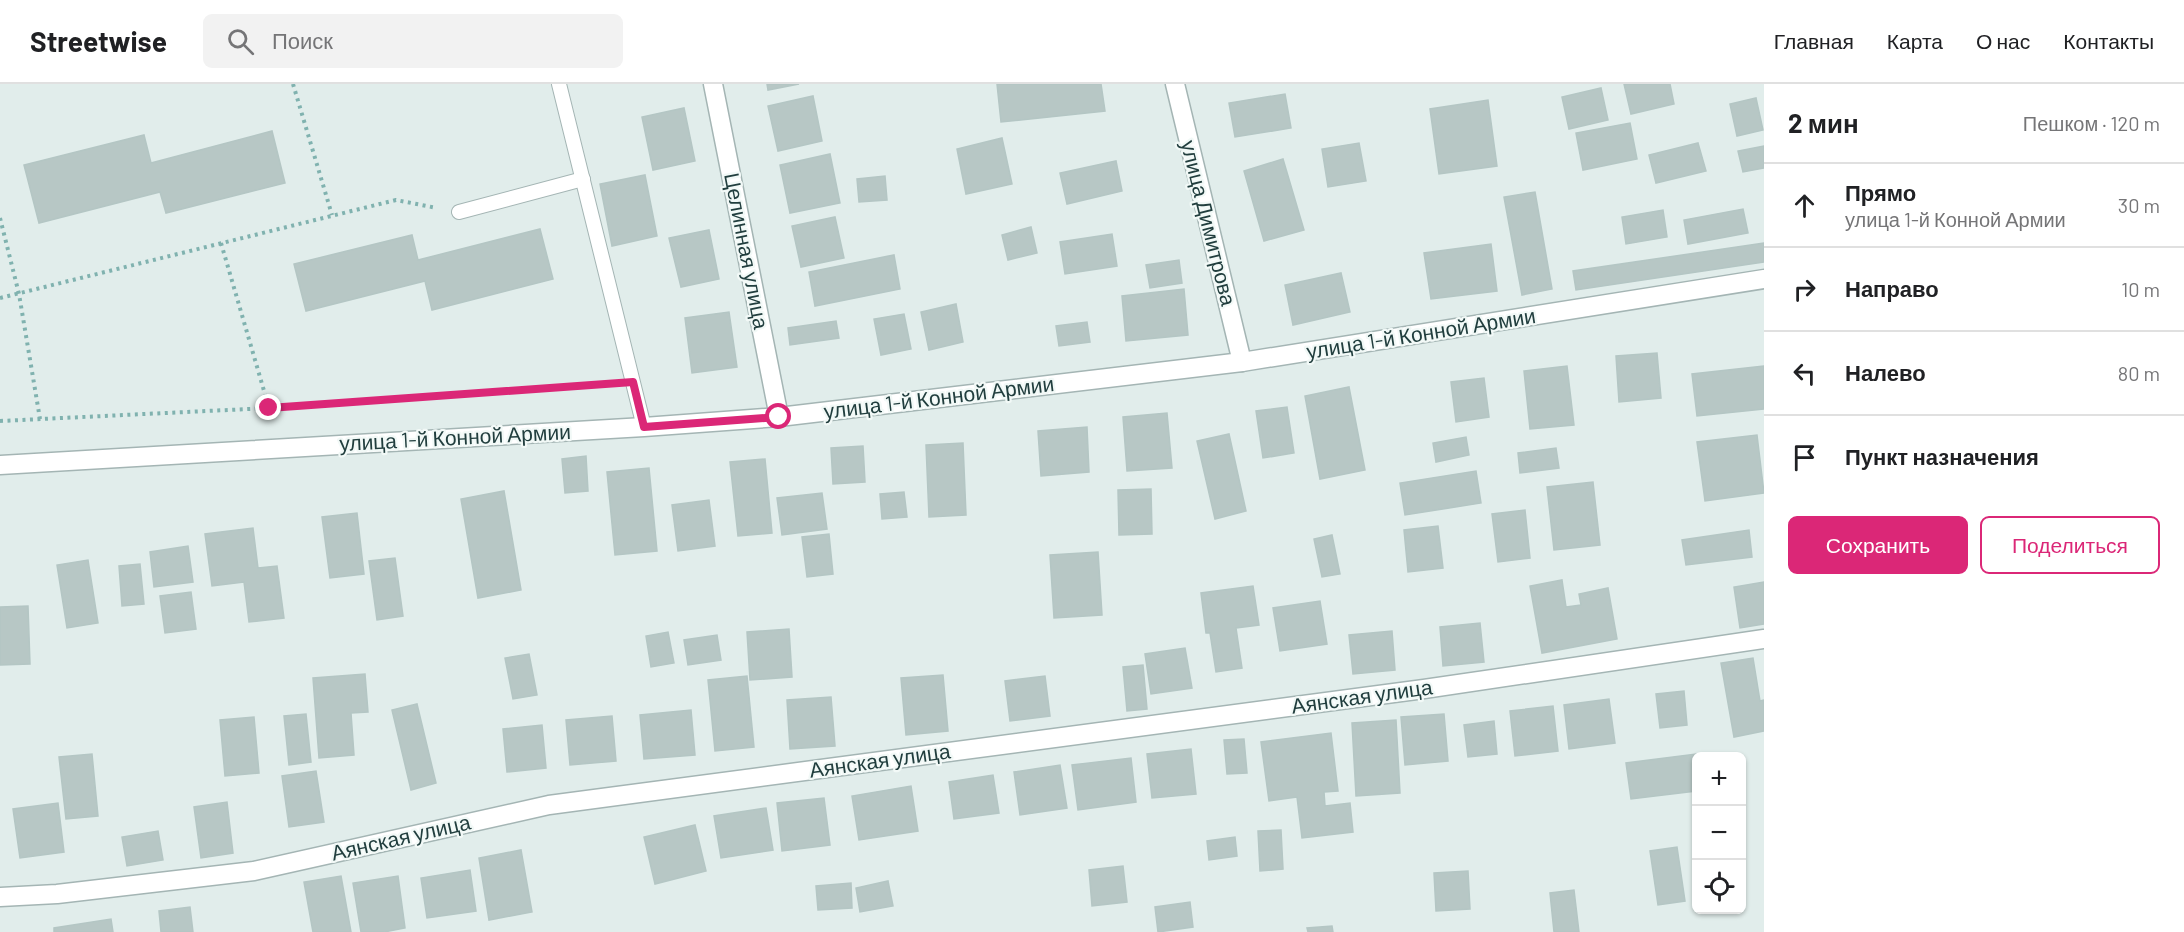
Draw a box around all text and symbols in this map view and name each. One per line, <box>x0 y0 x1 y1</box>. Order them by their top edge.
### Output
search box <box>203 14 623 68</box>
text: Streetwise <box>30 24 167 58</box>
icon: search <box>224 25 257 58</box>
text: Поиск <box>272 27 333 53</box>
text: Главная <box>1774 28 1854 53</box>
text: Карта <box>1887 28 1943 53</box>
text: О нас <box>1976 28 2030 53</box>
text: Контакты <box>2063 28 2154 53</box>
text: 2 мин <box>1788 107 1859 138</box>
text: Пешком · 120 m <box>2023 111 2160 135</box>
street label: улица Димитрова <box>1177 137 1242 308</box>
street label: Целинная улица <box>720 170 775 331</box>
text: Прямо <box>1845 179 1916 205</box>
icon: ahead <box>1788 189 1821 222</box>
text: 30 m <box>2118 193 2160 217</box>
text: улица 1-й Конной Армии <box>1845 207 2066 231</box>
icon: right <box>1788 273 1821 306</box>
text: Направо <box>1845 275 1939 301</box>
text: 10 m <box>2121 277 2160 301</box>
street label: улица 1-й Конной Армии <box>1304 302 1537 363</box>
icon: left <box>1788 357 1821 390</box>
text: Налево <box>1845 359 1926 385</box>
text: 80 m <box>2118 361 2160 385</box>
street label: улица 1-й Конной Армии <box>822 370 1055 423</box>
route end <box>255 394 281 420</box>
route start <box>765 403 791 429</box>
street label: улица 1-й Конной Армии <box>339 418 571 455</box>
icon: arrive <box>1788 441 1821 474</box>
text: Пункт назначения <box>1845 443 2039 469</box>
button: Сохранить <box>1788 516 1968 574</box>
button: Поделиться <box>1980 516 2160 574</box>
street label: Аянская улица <box>1290 673 1434 718</box>
street label: Аянская улица <box>808 737 952 782</box>
map controls <box>1692 752 1746 914</box>
button: + <box>1692 752 1746 806</box>
button: − <box>1692 806 1746 860</box>
street label: Аянская улица <box>329 808 473 865</box>
button: locate <box>1692 860 1746 914</box>

